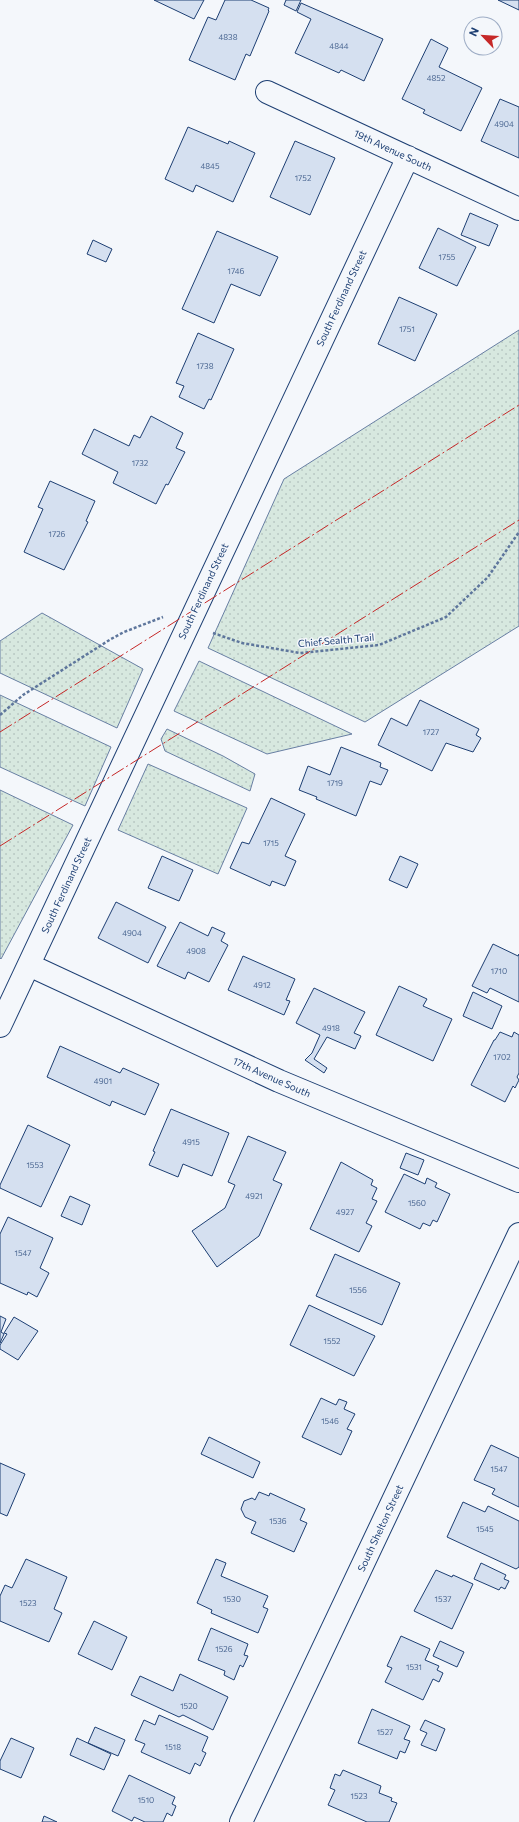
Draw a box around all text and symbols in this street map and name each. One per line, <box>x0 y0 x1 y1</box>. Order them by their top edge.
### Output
north arrow <box>463 16 503 56</box>
text: N <box>466 25 481 38</box>
house number: 4838 <box>218 32 238 42</box>
house number: 4844 <box>329 41 349 51</box>
house number: 4852 <box>427 73 446 83</box>
house number: 4904 <box>494 119 514 129</box>
street label: 19th Avenue South <box>352 127 434 173</box>
house number: 4845 <box>200 161 220 171</box>
house number: 1752 <box>295 173 312 183</box>
street label: South Ferdinand Street <box>313 248 369 348</box>
house number: 1755 <box>439 252 456 262</box>
house number: 1746 <box>228 266 245 276</box>
house number: 1751 <box>399 324 415 334</box>
house number: 1738 <box>196 361 214 371</box>
house number: 1732 <box>132 458 149 468</box>
house number: 1726 <box>49 529 66 539</box>
street label: South Ferdinand Street <box>175 541 231 641</box>
street label: Chief Sealth Trail <box>297 631 375 649</box>
house number: 1727 <box>423 727 439 737</box>
house number: 1719 <box>327 778 343 788</box>
street label: South Ferdinand Street <box>38 835 94 935</box>
house number: 1715 <box>263 838 279 848</box>
house number: 4904 <box>122 928 142 938</box>
house number: 4908 <box>186 946 206 956</box>
house number: 1710 <box>491 966 507 976</box>
house number: 4912 <box>253 980 271 990</box>
house number: 4918 <box>322 1023 340 1033</box>
house number: 1702 <box>493 1052 511 1062</box>
street label: 17th Avenue South <box>231 1054 313 1100</box>
house number: 4901 <box>94 1076 112 1086</box>
house number: 4915 <box>182 1137 200 1147</box>
house number: 1553 <box>26 1160 44 1170</box>
house number: 4921 <box>245 1191 263 1201</box>
house number: 1560 <box>408 1198 426 1208</box>
house number: 4927 <box>336 1207 354 1217</box>
house number: 1547 <box>15 1248 31 1258</box>
house number: 1556 <box>349 1285 367 1295</box>
house number: 1552 <box>323 1336 341 1346</box>
house number: 1546 <box>321 1416 339 1426</box>
house number: 1547 <box>491 1464 507 1474</box>
street label: South Shelton Street <box>355 1483 405 1573</box>
house number: 1536 <box>269 1516 287 1526</box>
house number: 1545 <box>476 1524 494 1534</box>
house number: 1530 <box>223 1594 241 1604</box>
house number: 1537 <box>435 1594 451 1604</box>
house number: 1523 <box>19 1598 37 1608</box>
house number: 1526 <box>215 1644 233 1654</box>
house number: 1531 <box>406 1662 422 1672</box>
house number: 1520 <box>180 1701 198 1711</box>
house number: 1527 <box>377 1727 393 1737</box>
house number: 1518 <box>165 1742 181 1752</box>
house number: 1523 <box>350 1791 368 1801</box>
house number: 1510 <box>138 1795 154 1805</box>

